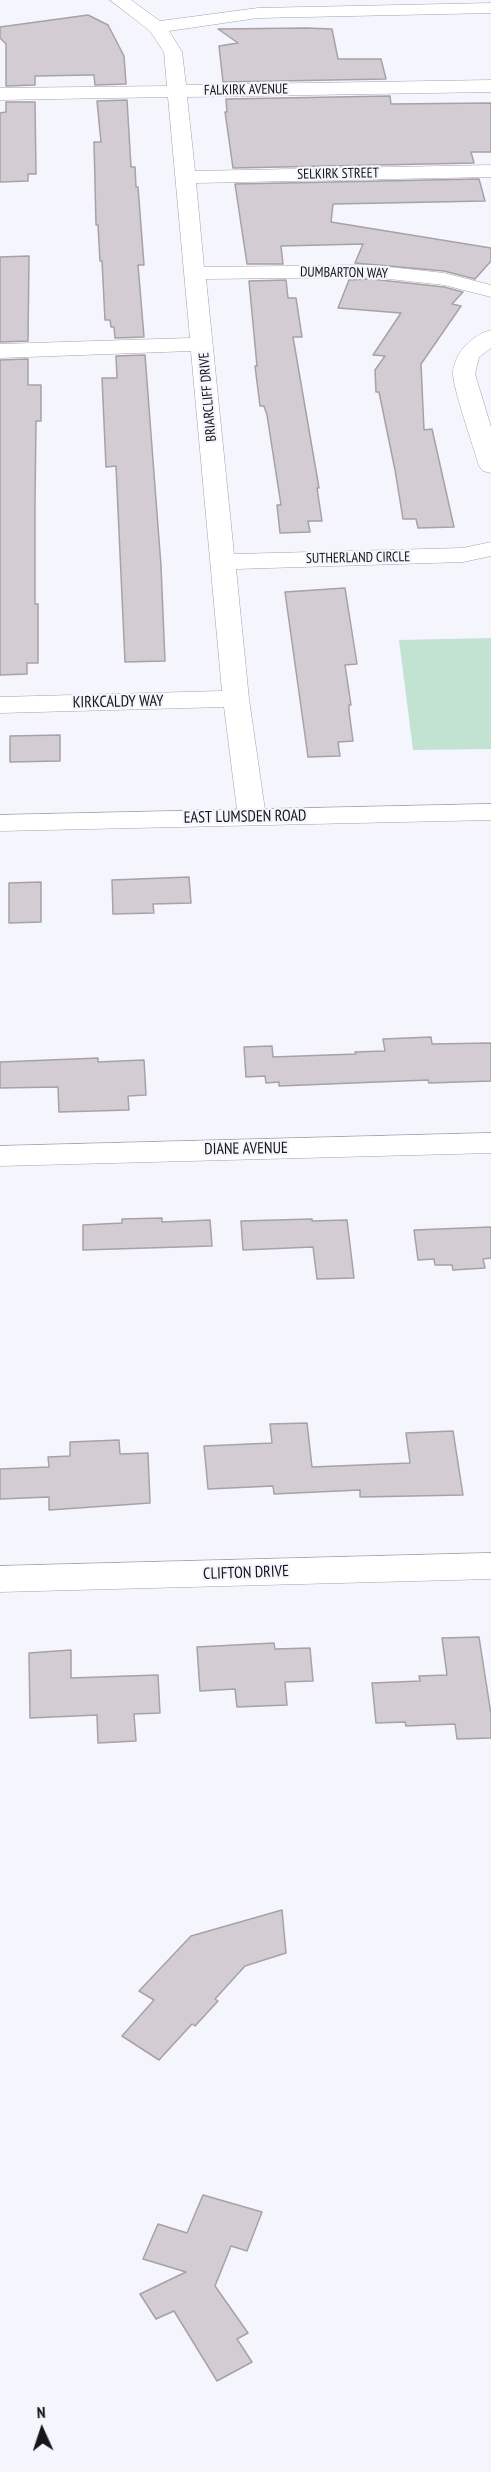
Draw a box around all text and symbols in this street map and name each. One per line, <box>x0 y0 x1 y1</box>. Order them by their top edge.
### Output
street label: FALKIRK AVENUE <box>204 81 288 99</box>
street label: SELKIRK STREET <box>297 165 379 183</box>
street label: DUMBARTON WAY <box>300 264 388 282</box>
street label: BRIARCLIFF DRIVE <box>196 352 220 442</box>
street label: SUTHERLAND CIRCLE <box>306 549 410 567</box>
street label: KIRKCALDY WAY <box>72 692 164 712</box>
street label: EAST LUMSDEN ROAD <box>183 806 307 828</box>
street label: DIANE AVENUE <box>204 1139 288 1159</box>
street label: CLIFTON DRIVE <box>203 1562 289 1584</box>
north arrow <box>12 2400 72 2460</box>
text: N <box>36 2402 46 2422</box>

